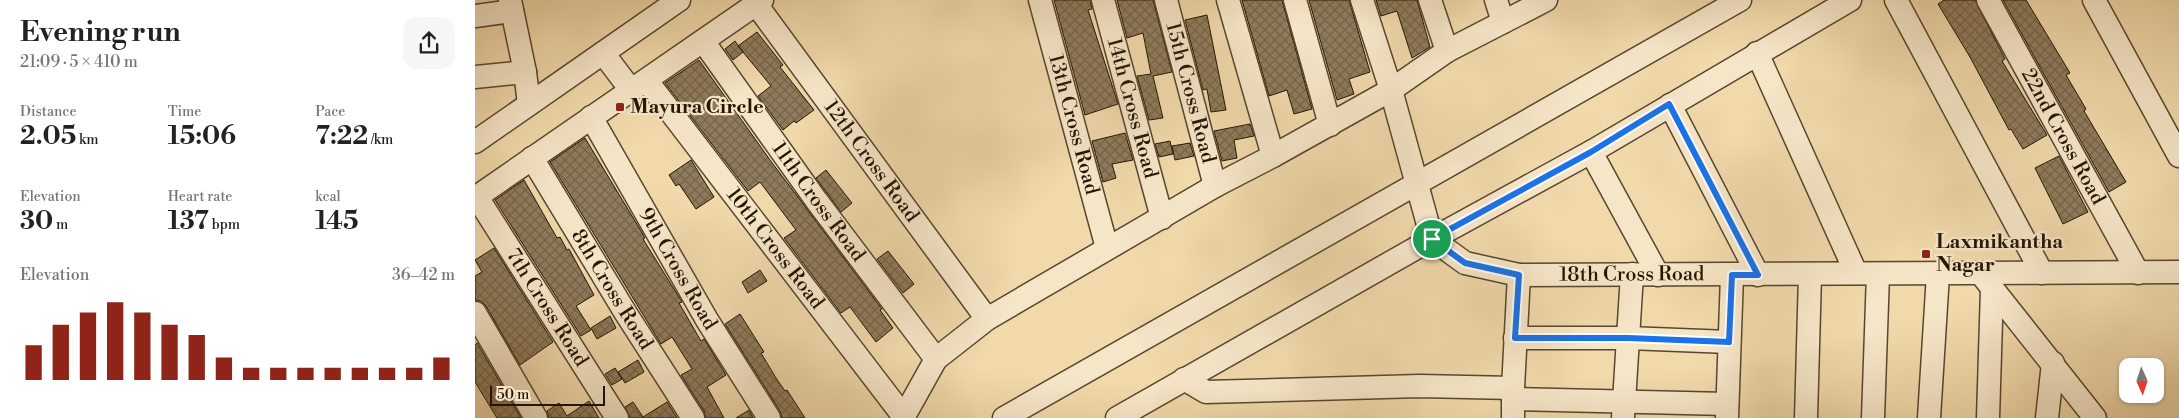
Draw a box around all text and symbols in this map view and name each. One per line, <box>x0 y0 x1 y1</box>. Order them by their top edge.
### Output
text: Evening run <box>20 15 181 50</box>
button: share <box>403 17 455 69</box>
street label: 15th Cross Road <box>1160 20 1221 166</box>
street label: 14th Cross Road <box>1101 35 1163 182</box>
text: 21:09 · 5 × 410 m <box>20 52 138 72</box>
street label: 13th Cross Road <box>1043 52 1105 198</box>
street label: 22nd Cross Road <box>2016 64 2111 210</box>
place label: Mayura Circle <box>630 95 764 120</box>
street label: 12th Cross Road <box>818 95 925 228</box>
marker: Mayura Circle <box>614 101 626 113</box>
text: Distance <box>20 103 77 121</box>
text: Time <box>168 103 201 121</box>
text: Pace <box>315 103 345 121</box>
text: 2.05 <box>20 121 76 152</box>
text: 15:06 <box>168 121 236 152</box>
text: 7:22 <box>315 121 368 152</box>
text: km <box>76 131 99 149</box>
text: /km <box>368 131 393 149</box>
street label: 11th Cross Road <box>766 137 871 267</box>
street label: 10th Cross Road <box>721 183 830 315</box>
text: Elevation <box>20 188 81 206</box>
text: Heart rate <box>168 188 232 206</box>
text: kcal <box>315 188 341 206</box>
street label: 9th Cross Road <box>633 203 723 335</box>
text: 30 <box>20 206 53 237</box>
text: 137 <box>168 206 209 237</box>
text: 145 <box>315 206 358 237</box>
text: m <box>53 216 68 234</box>
text: bpm <box>209 216 240 234</box>
pin <box>1411 218 1453 260</box>
street label: 8th Cross Road <box>565 225 659 355</box>
icon: arrive <box>1418 225 1446 253</box>
place label: Laxmikantha Nagar <box>1936 230 2063 278</box>
street label: 7th Cross Road <box>500 244 594 372</box>
marker: Laxmikantha Nagar <box>1920 248 1932 260</box>
street label: 18th Cross Road <box>1559 262 1705 287</box>
text: Elevation <box>20 265 89 285</box>
text: 36–42 m <box>392 265 455 285</box>
north arrow <box>2119 358 2164 402</box>
map controls <box>2119 358 2164 403</box>
scale bar <box>490 383 605 406</box>
text: 50 m <box>497 386 529 404</box>

